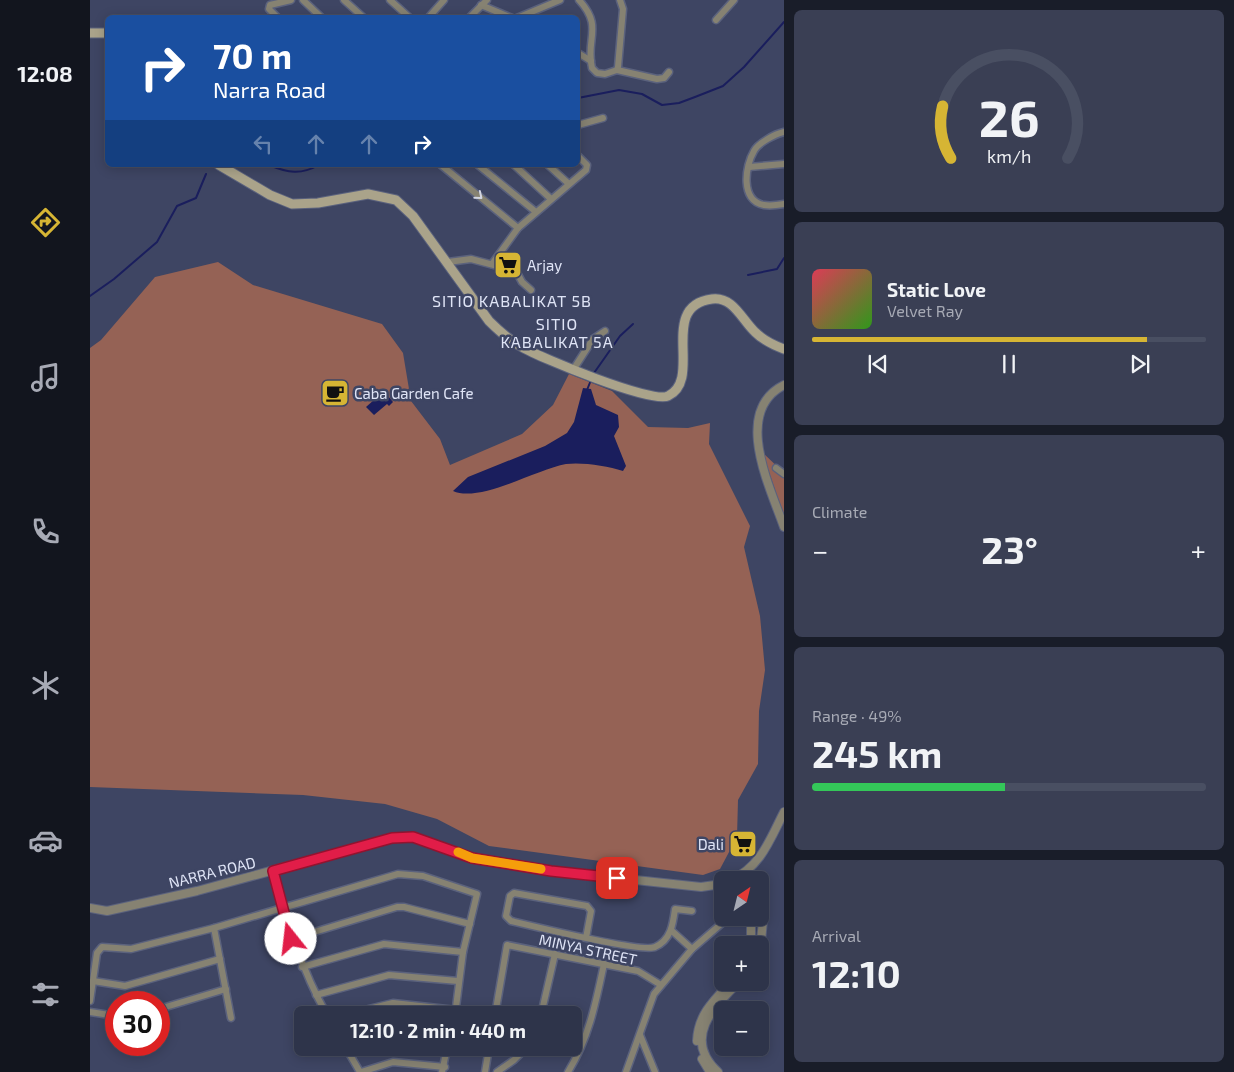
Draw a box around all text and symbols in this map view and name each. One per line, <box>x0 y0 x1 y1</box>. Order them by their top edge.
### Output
text: 70 m <box>213 34 292 76</box>
icon: right <box>130 35 195 100</box>
text: 12:08 <box>17 60 73 86</box>
text: Narra Road <box>213 76 326 102</box>
text: 26 <box>979 85 1039 147</box>
icon: left <box>249 130 277 158</box>
icon: ahead <box>302 130 330 158</box>
icon: ahead <box>355 130 383 158</box>
icon: right <box>408 130 436 158</box>
text: km/h <box>987 145 1031 167</box>
one-way arrow <box>473 190 482 199</box>
icon: directions <box>28 205 63 240</box>
supermarket icon: Arjay <box>493 250 523 280</box>
place label: Arjay <box>527 256 562 275</box>
text: Static Love <box>887 278 986 301</box>
district label: SITIO KABALIKAT 5B <box>432 291 592 310</box>
text: Velvet Ray <box>887 301 963 320</box>
district label: SITIO KABALIKAT 5A <box>500 314 614 351</box>
icon: previous <box>864 350 892 378</box>
icon: pause <box>995 350 1023 378</box>
icon: next <box>1126 350 1154 378</box>
icon: music <box>28 360 63 395</box>
cafe icon: Caba Garden Cafe <box>320 378 350 408</box>
place label: Caba Garden Cafe <box>354 384 474 402</box>
text: Climate <box>812 502 867 521</box>
icon: phone <box>28 514 63 549</box>
text: 23° <box>981 526 1038 572</box>
text: − <box>812 533 828 567</box>
text: + <box>1191 533 1206 567</box>
icon: climate <box>28 668 63 703</box>
text: Range · 49% <box>812 706 902 725</box>
text: 245 km <box>812 730 942 776</box>
icon: car <box>28 823 63 858</box>
supermarket icon: Dali <box>728 829 758 859</box>
place label: Dali <box>698 835 724 853</box>
street label: NARRA ROAD <box>167 852 258 892</box>
pin <box>596 857 638 899</box>
icon: arrive <box>603 864 631 892</box>
north arrow <box>714 871 769 926</box>
map controls <box>714 871 769 1056</box>
position arrow <box>264 912 316 964</box>
text: Arrival <box>812 926 861 945</box>
street label: MINYA STREET <box>537 930 639 968</box>
button: + <box>714 936 769 991</box>
text: 12:10 <box>812 950 901 996</box>
icon: filters <box>28 977 63 1012</box>
speed limit sign: 30 <box>105 991 170 1056</box>
button: − <box>714 1001 769 1056</box>
text: 12:10 · 2 min · 440 m <box>350 1019 526 1042</box>

